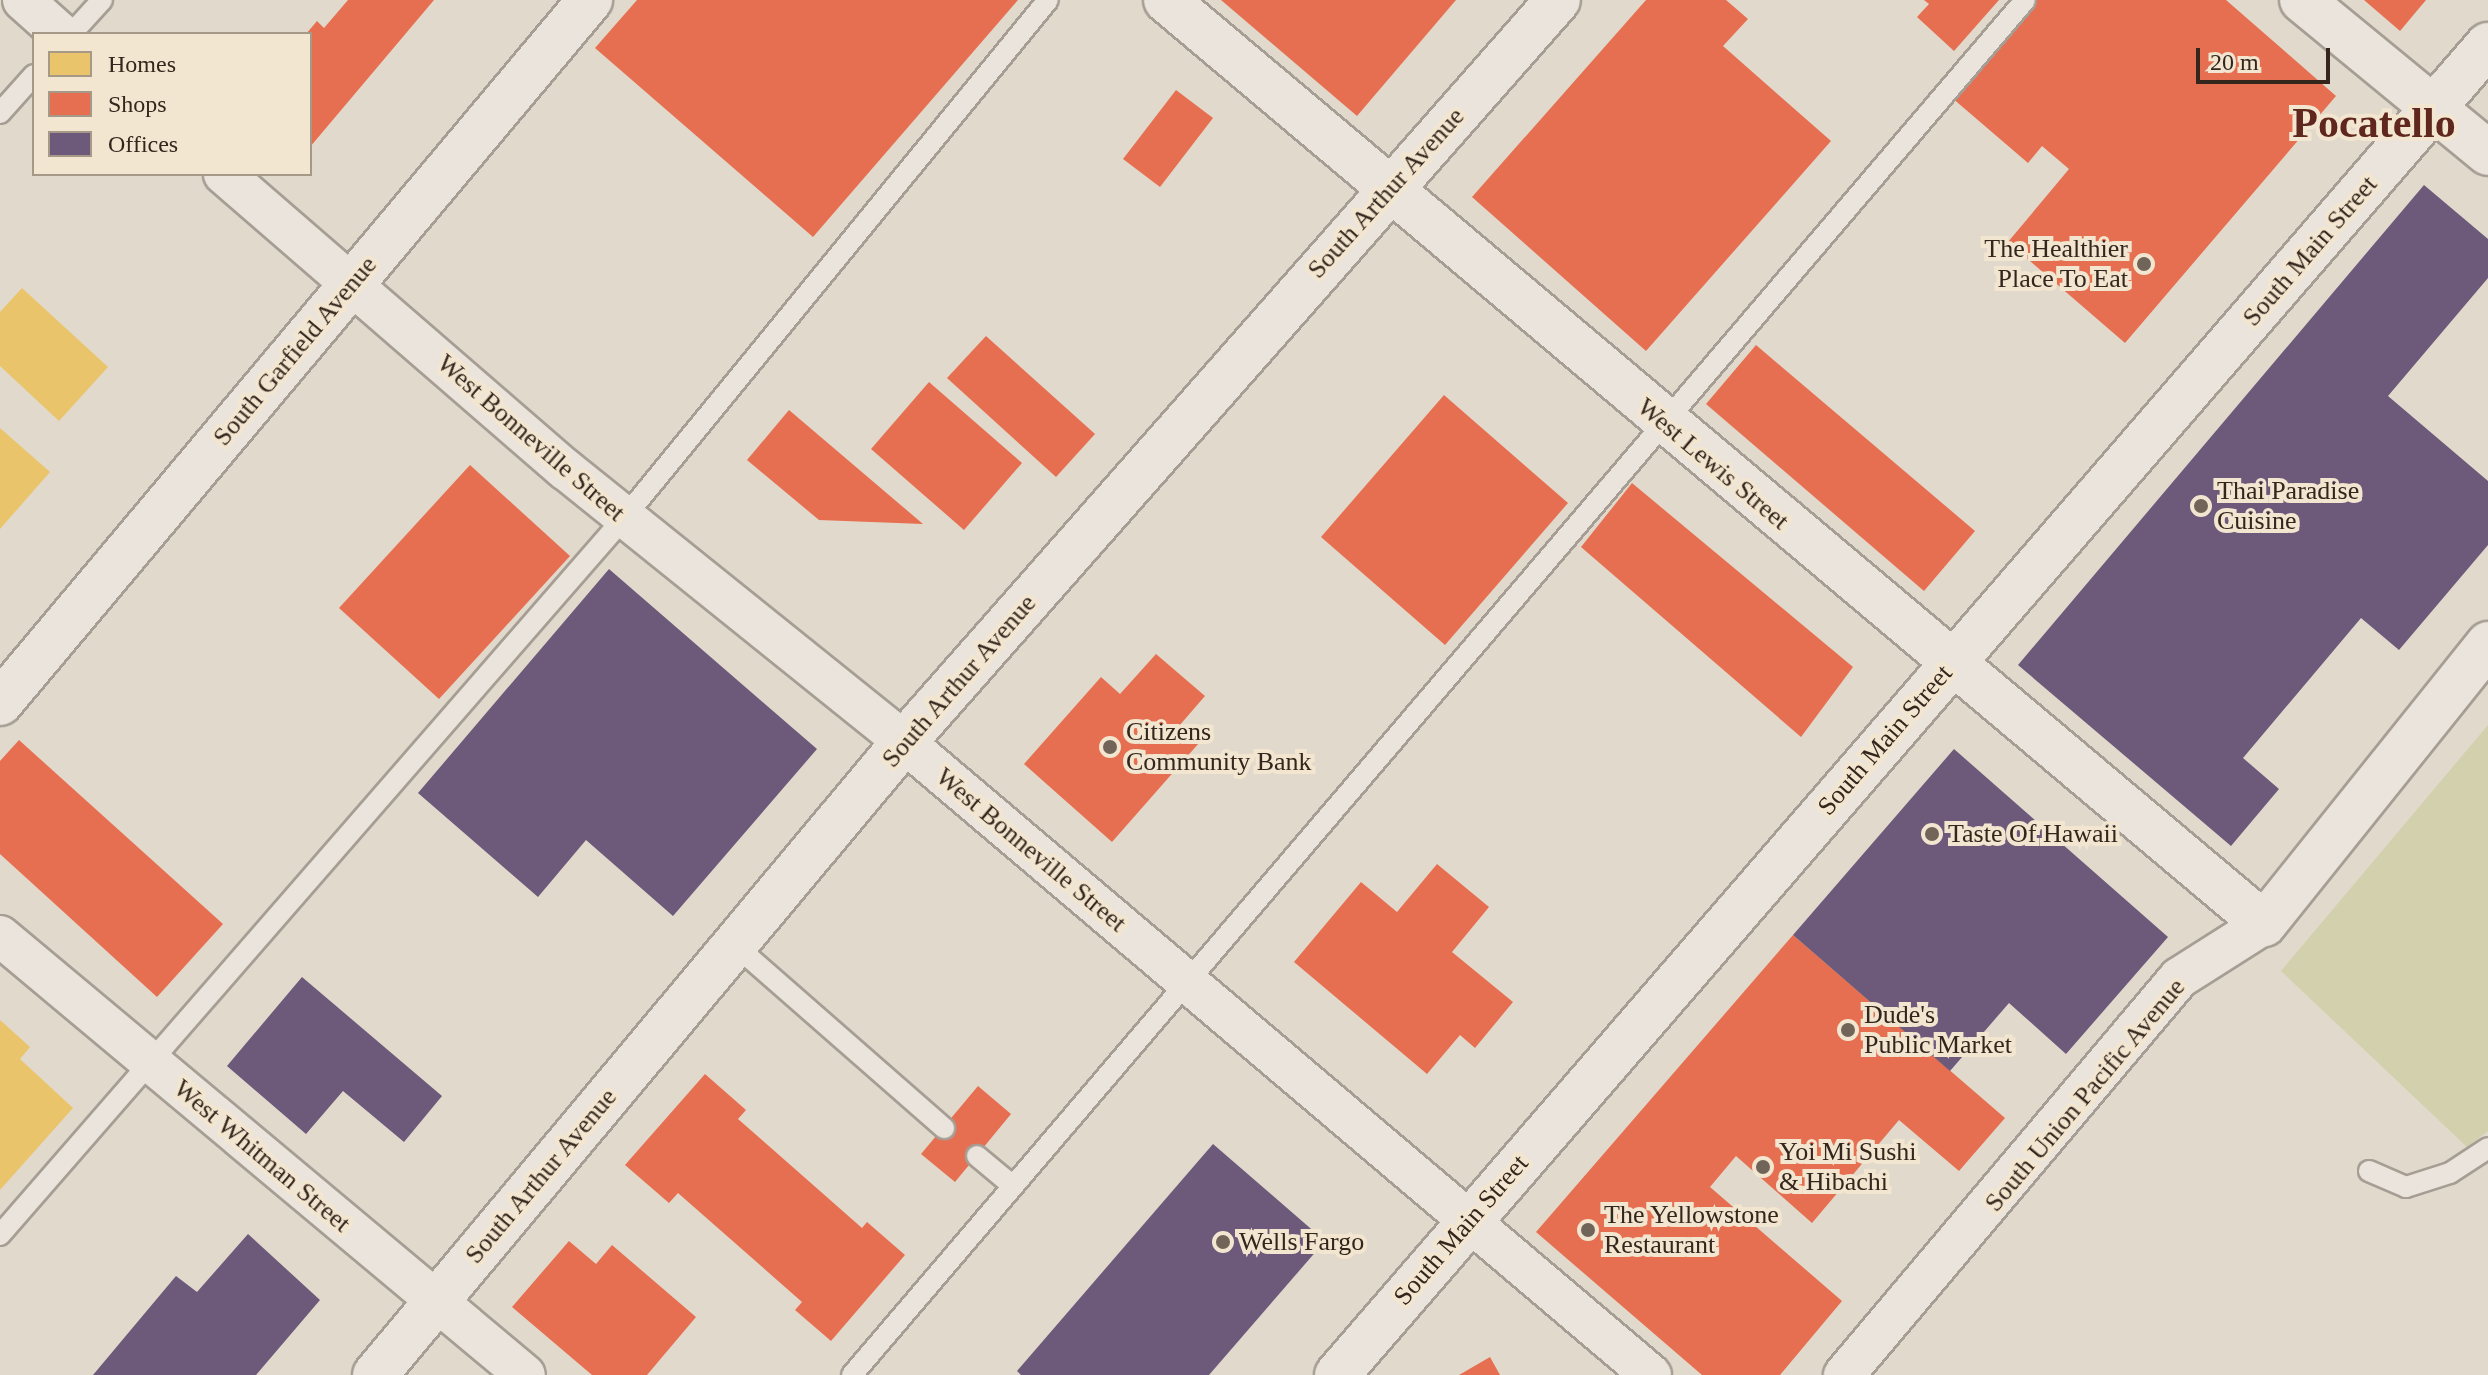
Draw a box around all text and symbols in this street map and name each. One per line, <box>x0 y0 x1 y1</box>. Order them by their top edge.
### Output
legend <box>32 32 312 176</box>
scale bar <box>2200 32 2334 82</box>
text: 20 m <box>2210 49 2259 75</box>
text: Homes <box>108 51 176 77</box>
text: Shops <box>108 91 167 117</box>
district label: Pocatello <box>2292 98 2456 148</box>
street label: South Arthur Avenue <box>1300 100 1472 286</box>
text: Offices <box>108 131 178 157</box>
street label: South Main Street <box>2236 169 2384 333</box>
place label: The Healthier Place To Eat <box>1984 233 2128 294</box>
street label: South Garfield Avenue <box>206 249 384 453</box>
marker: The Healthier Place To Eat <box>2135 255 2153 273</box>
street label: West Bonneville Street <box>431 348 631 528</box>
street label: West Lewis Street <box>1631 391 1795 537</box>
place label: Thai Paradise Cuisine <box>2217 475 2359 536</box>
marker: Thai Paradise Cuisine <box>2192 497 2210 515</box>
street label: South Arthur Avenue <box>874 587 1044 775</box>
street label: South Main Street <box>1811 658 1959 822</box>
place label: Citizens Community Bank <box>1126 716 1312 778</box>
marker: Citizens Community Bank <box>1101 738 1119 756</box>
street label: West Bonneville Street <box>929 761 1133 939</box>
place label: Taste Of Hawaii <box>1948 818 2118 850</box>
marker: Taste Of Hawaii <box>1923 825 1941 843</box>
street label: South Union Pacific Avenue <box>1978 971 2192 1219</box>
place label: Dude's Public Market <box>1864 999 2012 1060</box>
marker: Dude's Public Market <box>1839 1021 1857 1039</box>
street label: West Whitman Street <box>167 1073 357 1239</box>
street label: South Arthur Avenue <box>458 1081 624 1271</box>
place label: Yoi Mi Sushi & Hibachi <box>1779 1136 1917 1198</box>
street label: South Main Street <box>1387 1148 1535 1312</box>
marker: Yoi Mi Sushi & Hibachi <box>1754 1158 1772 1176</box>
place label: The Yellowstone Restaurant <box>1604 1199 1780 1260</box>
marker: The Yellowstone Restaurant <box>1579 1221 1597 1239</box>
place label: Wells Fargo <box>1239 1226 1364 1258</box>
marker: Wells Fargo <box>1214 1233 1232 1251</box>

